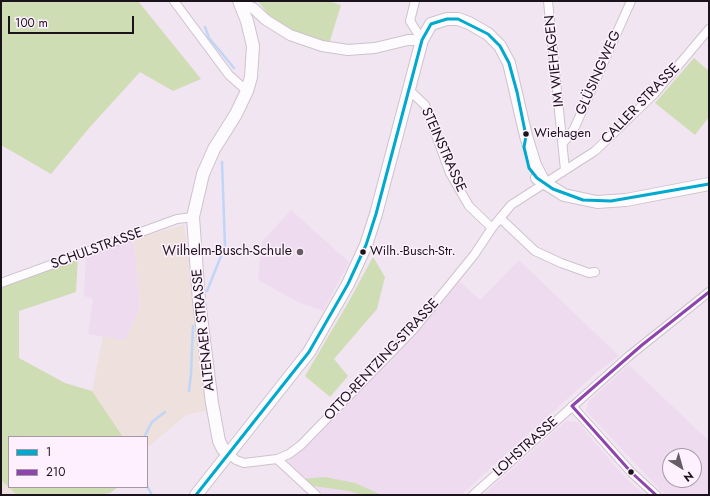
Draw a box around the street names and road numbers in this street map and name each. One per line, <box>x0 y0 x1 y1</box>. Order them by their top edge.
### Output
street label: IM WIEHAGEN <box>542 14 568 108</box>
street label: GLÜSINGWEG <box>573 28 625 118</box>
street label: CALLER STRASSE <box>598 60 684 148</box>
street label: STEINSTRASSE <box>417 105 469 195</box>
street label: SCHULSTRASSE <box>49 225 145 273</box>
street label: ALTENAER STRASSE <box>189 268 219 392</box>
street label: OTTO-RENTZING-STRASSE <box>321 296 443 424</box>
street label: LOHSTRASSE <box>490 414 562 480</box>

